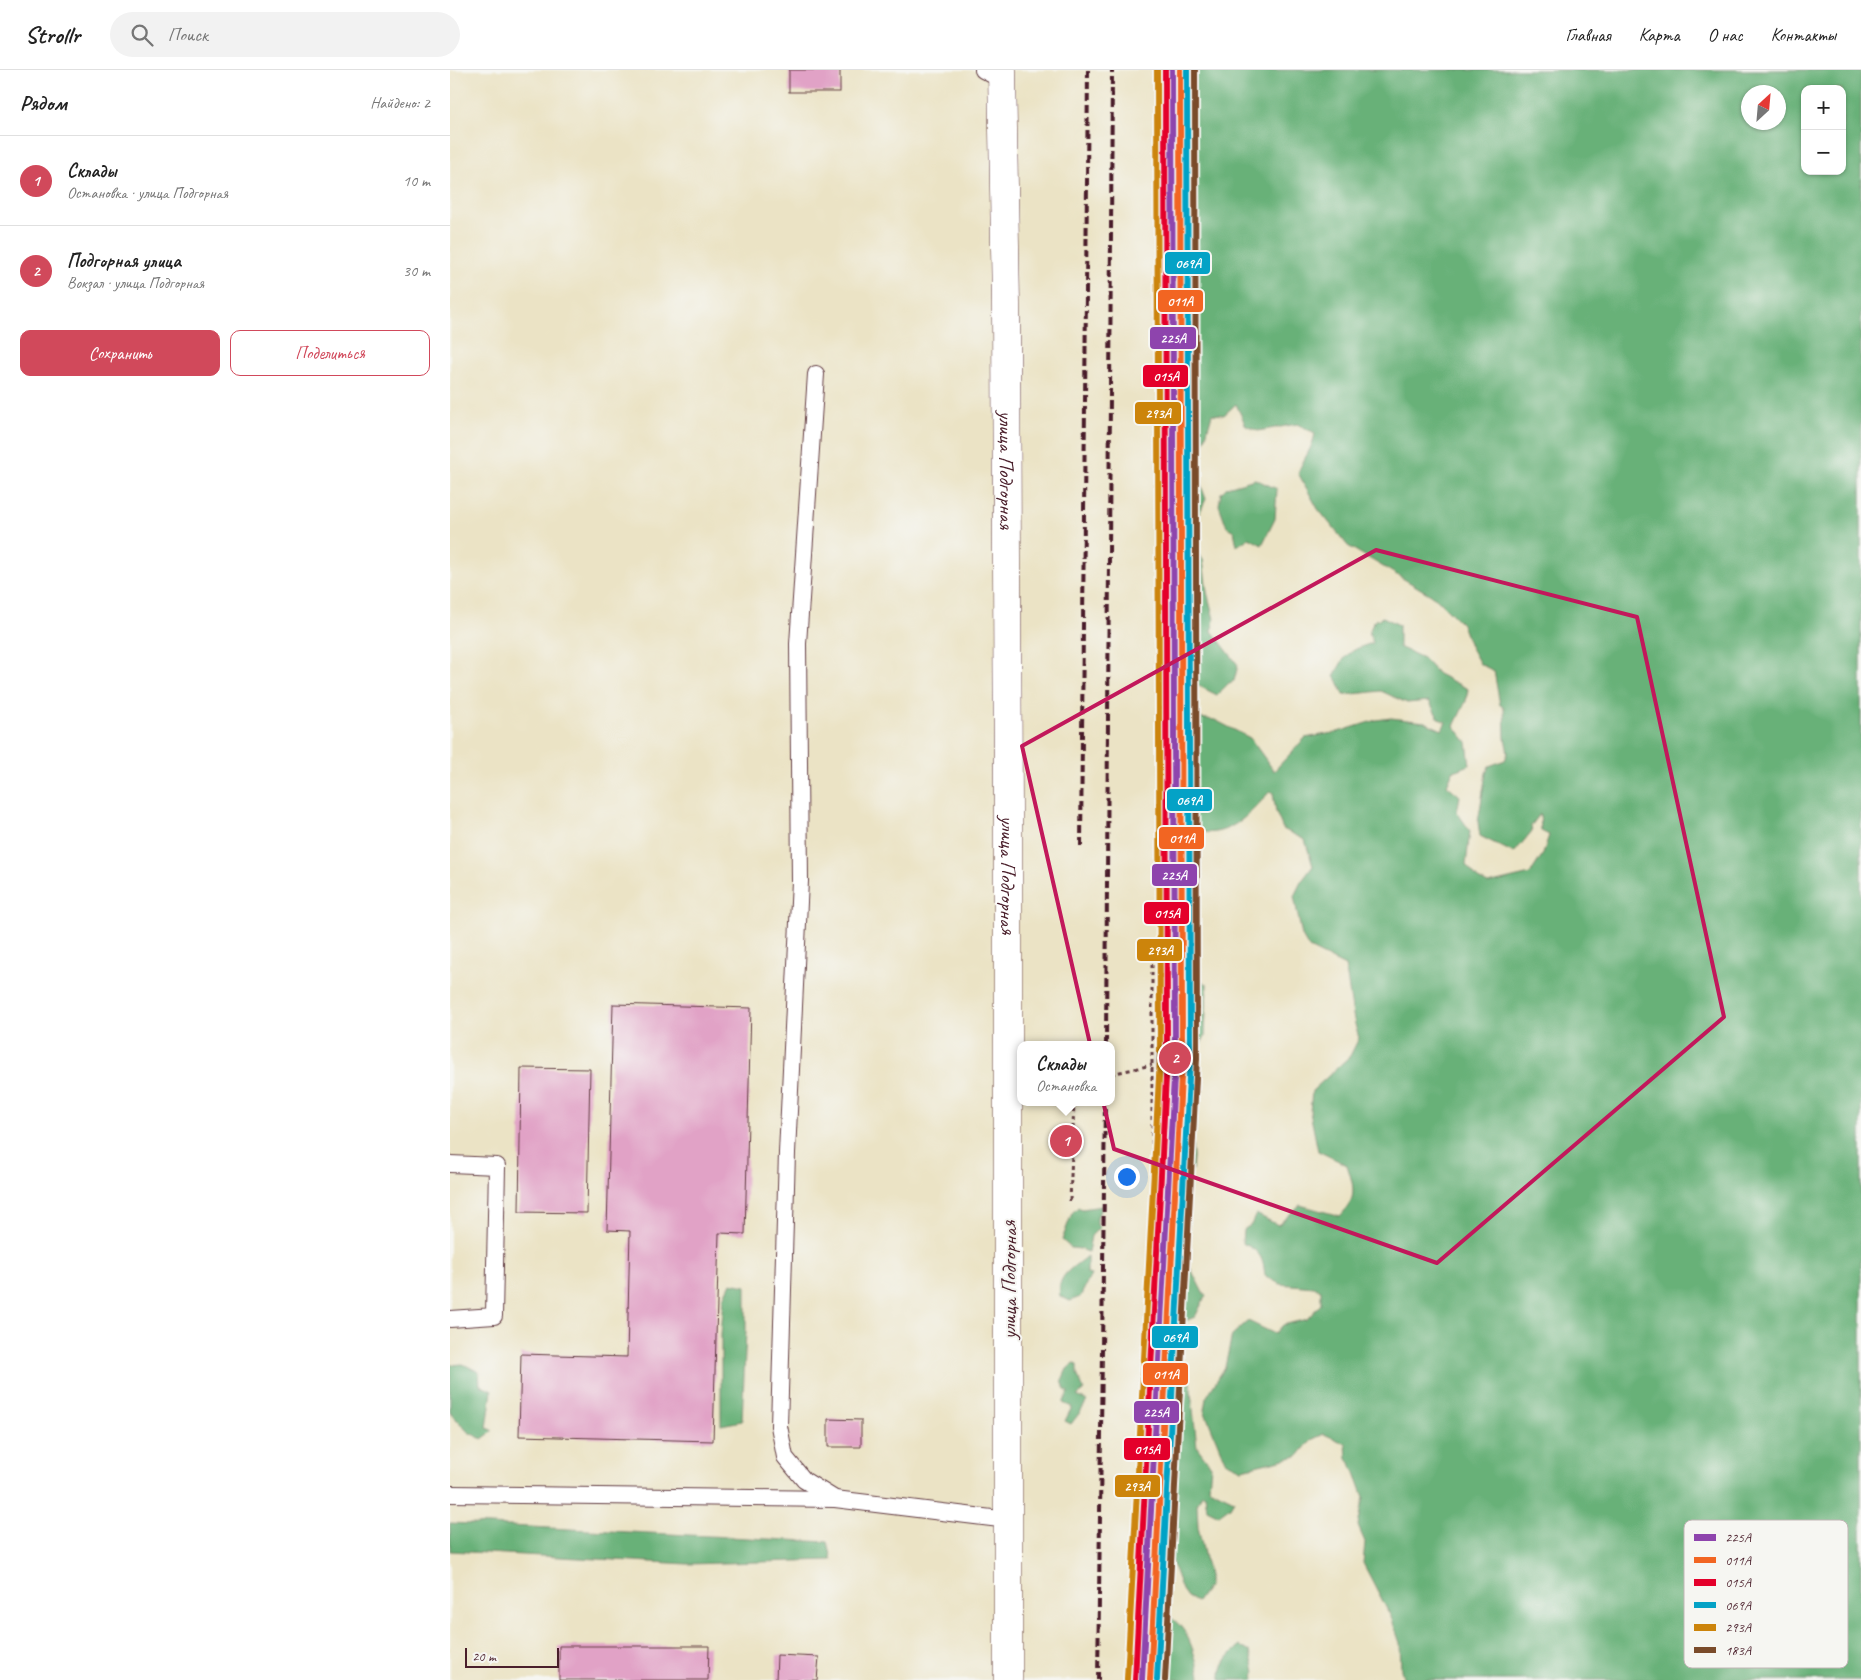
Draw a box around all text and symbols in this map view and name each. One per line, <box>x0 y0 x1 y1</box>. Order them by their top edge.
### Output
search box <box>110 12 460 57</box>
text: Strollr <box>25 20 80 50</box>
icon: search <box>128 21 156 49</box>
text: Поиск <box>168 23 208 47</box>
text: Главная <box>1566 24 1611 46</box>
text: Карта <box>1639 24 1680 46</box>
text: О нас <box>1708 24 1743 46</box>
text: Контакты <box>1771 24 1836 46</box>
north arrow <box>1741 85 1786 130</box>
map controls <box>1801 85 1846 175</box>
button: + <box>1801 85 1846 130</box>
text: Рядом <box>20 90 67 116</box>
text: Найдено: 2 <box>370 93 430 113</box>
button: − <box>1801 130 1846 175</box>
text: Склады <box>67 159 117 183</box>
text: 1 <box>32 171 40 191</box>
text: 10 m <box>403 171 430 191</box>
text: Остановка · улица Подгорная <box>67 183 228 203</box>
text: Подгорная улица <box>67 249 181 273</box>
line badge: 069А <box>1164 251 1211 275</box>
text: 069А <box>1175 255 1202 272</box>
text: 2 <box>32 261 40 281</box>
text: 30 m <box>403 261 430 281</box>
text: Вокзал · улица Подгорная <box>67 273 204 293</box>
line badge: 011А <box>1157 289 1204 313</box>
text: 011А <box>1167 293 1194 310</box>
line badge: 225А <box>1149 326 1197 350</box>
button: Сохранить <box>20 330 220 376</box>
button: Поделиться <box>230 330 430 376</box>
text: 225А <box>1160 330 1187 347</box>
line badge: 015А <box>1142 364 1189 388</box>
text: 015А <box>1153 368 1180 385</box>
line badge: 293А <box>1134 401 1182 425</box>
text: 293А <box>1145 405 1172 422</box>
street label: улица Подгорная <box>993 409 1020 531</box>
line badge: 069А <box>1166 788 1213 812</box>
text: 069А <box>1176 792 1203 809</box>
street label: улица Подгорная <box>995 814 1021 936</box>
line badge: 011А <box>1158 826 1205 850</box>
text: 011А <box>1169 830 1196 847</box>
line badge: 225А <box>1151 863 1198 887</box>
text: 225А <box>1161 867 1188 884</box>
line badge: 015А <box>1143 901 1190 925</box>
text: 015А <box>1154 905 1181 922</box>
line badge: 293А <box>1136 938 1183 962</box>
text: 293А <box>1147 942 1174 959</box>
pin: 2 <box>1159 1039 1191 1077</box>
popup <box>1017 1041 1115 1106</box>
text: Склады <box>1036 1052 1086 1076</box>
text: Остановка <box>1036 1076 1096 1096</box>
pin: 1 <box>1050 1122 1082 1160</box>
your location <box>1114 1164 1140 1190</box>
street label: улица Подгорная <box>996 1219 1022 1341</box>
line badge: 069А <box>1151 1325 1199 1349</box>
text: 069А <box>1162 1329 1189 1346</box>
line badge: 011А <box>1142 1362 1189 1386</box>
text: 011А <box>1153 1366 1180 1383</box>
line badge: 225А <box>1133 1400 1180 1424</box>
text: 225А <box>1143 1404 1170 1421</box>
line badge: 015А <box>1123 1437 1171 1461</box>
text: 015А <box>1134 1441 1161 1458</box>
line badge: 293А <box>1114 1474 1161 1498</box>
text: 293А <box>1124 1478 1151 1495</box>
legend <box>1684 1520 1848 1668</box>
text: 225А <box>1725 1529 1752 1546</box>
text: 011А <box>1725 1552 1752 1569</box>
text: 015А <box>1725 1574 1752 1591</box>
text: 069А <box>1725 1597 1752 1614</box>
text: 293А <box>1725 1619 1752 1636</box>
text: 183А <box>1725 1642 1752 1659</box>
scale bar <box>465 1645 559 1668</box>
text: 20 m <box>472 1648 496 1665</box>

